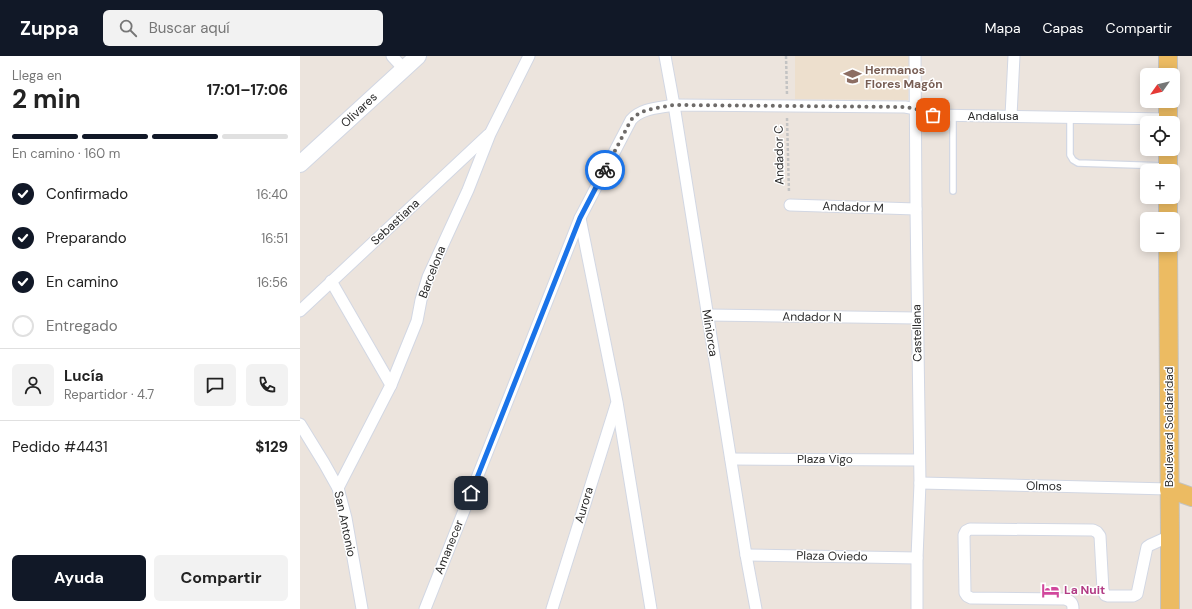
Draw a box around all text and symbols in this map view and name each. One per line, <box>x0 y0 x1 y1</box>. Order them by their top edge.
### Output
search box <box>103 10 383 46</box>
text: Zuppa <box>20 16 79 41</box>
icon: search <box>117 17 139 39</box>
text: Buscar aquí <box>149 18 230 38</box>
text: Mapa <box>985 19 1021 37</box>
text: Capas <box>1043 19 1084 37</box>
text: Compartir <box>1106 19 1172 37</box>
place label: Hermanos Flores Magón <box>865 62 943 92</box>
text: Llega en <box>12 67 62 84</box>
school or university icon: Hermanos Flores Magón <box>842 67 862 87</box>
north arrow <box>1140 68 1180 108</box>
map controls <box>1140 68 1180 252</box>
text: 17:01–17:06 <box>207 80 288 100</box>
text: 2 min <box>12 82 81 116</box>
street label: Olivares <box>337 89 381 131</box>
pin <box>916 98 950 132</box>
icon: bag <box>922 104 944 126</box>
street label: Andalusa <box>967 108 1019 124</box>
button: locate <box>1140 116 1180 156</box>
street label: Andador C <box>770 125 788 185</box>
text: En camino · 160 m <box>12 145 120 162</box>
courier <box>585 150 625 190</box>
icon: bike <box>594 159 616 181</box>
button: + <box>1140 164 1180 204</box>
icon: check <box>12 183 34 205</box>
text: Confirmado <box>46 184 128 204</box>
text: 16:40 <box>256 186 288 203</box>
street label: Sebastiana <box>367 195 423 249</box>
street label: Andador M <box>822 198 884 216</box>
button: − <box>1140 212 1180 252</box>
icon: check <box>12 227 34 249</box>
text: Preparando <box>46 228 127 248</box>
text: 16:51 <box>261 230 288 247</box>
street label: Barcelona <box>415 244 449 300</box>
icon: check <box>12 271 34 293</box>
text: En camino <box>46 272 118 292</box>
text: 16:56 <box>257 274 288 291</box>
street label: Castellana <box>908 304 926 362</box>
street label: Miniorca <box>698 308 722 358</box>
street label: Andador N <box>782 308 842 326</box>
text: Entregado <box>46 316 118 336</box>
button: person <box>12 364 54 406</box>
button: chat <box>194 364 236 406</box>
button: phone <box>246 364 288 406</box>
text: Lucía <box>64 366 104 386</box>
street label: Boulevard Solidaridad <box>1161 367 1177 487</box>
text: Repartidor · 4.7 <box>64 386 154 403</box>
text: Pedido #4431 <box>12 437 108 457</box>
text: $129 <box>255 437 288 457</box>
street label: Plaza Vigo <box>797 451 853 467</box>
pin <box>454 476 488 510</box>
street label: Olmos <box>1026 478 1062 494</box>
icon: home <box>460 482 482 504</box>
street label: Aurora <box>571 485 597 525</box>
street label: San Antonio <box>330 490 360 558</box>
street label: Amanecer <box>431 517 467 576</box>
street label: Plaza Oviedo <box>796 547 868 565</box>
button: Ayuda <box>12 555 146 601</box>
button: Compartir <box>154 555 288 601</box>
hotel icon: La Nuit <box>1041 580 1061 600</box>
place label: La Nuit <box>1064 582 1105 598</box>

